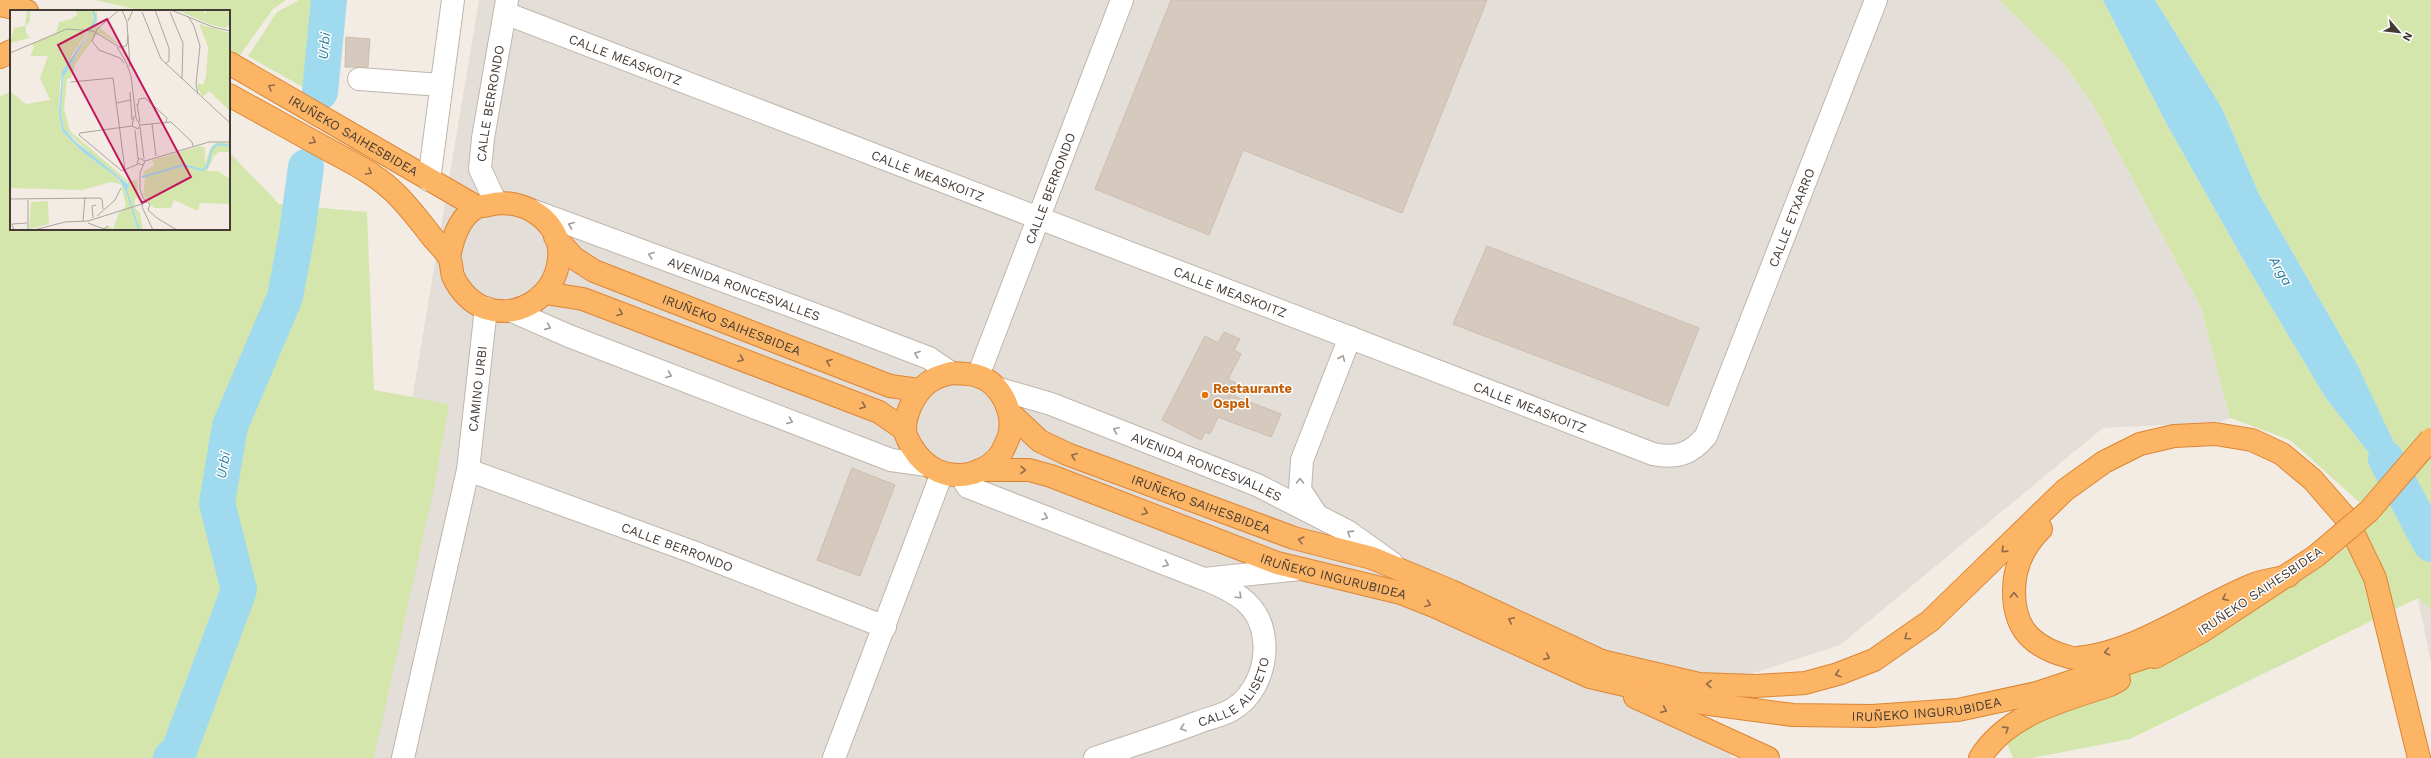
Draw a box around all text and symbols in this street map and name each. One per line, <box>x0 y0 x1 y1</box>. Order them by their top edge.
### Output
inset map <box>10 10 230 230</box>
north arrow <box>2379 12 2419 52</box>
text: N <box>2400 30 2415 43</box>
water label: Urbi <box>315 31 333 60</box>
street label: CALLE MEASKOITZ <box>567 31 684 88</box>
street label: CALLE BERRONDO <box>473 44 507 162</box>
one-way arrow <box>268 84 275 91</box>
street label: IRUÑEKO SAIHESBIDEA <box>286 92 421 179</box>
street label: CALLE BERRONDO <box>1022 130 1078 246</box>
one-way arrow <box>309 137 316 144</box>
street label: CALLE MEASKOITZ <box>869 147 986 204</box>
street label: CALLE ETXARRO <box>1765 166 1817 269</box>
one-way arrow <box>365 168 372 175</box>
one-way arrow <box>567 221 574 229</box>
one-way arrow <box>648 251 655 259</box>
water label: Arga <box>2266 253 2296 289</box>
street label: AVENIDA RONCESVALLES <box>666 254 822 323</box>
street label: CALLE MEASKOITZ <box>1172 263 1289 320</box>
street label: IRUÑEKO SAIHESBIDEA <box>660 291 804 358</box>
one-way arrow <box>616 309 623 317</box>
one-way arrow <box>543 322 551 330</box>
street label: CAMINO URBI <box>465 345 489 433</box>
one-way arrow <box>914 350 921 358</box>
one-way arrow <box>738 355 745 363</box>
one-way arrow <box>1337 355 1345 362</box>
one-way arrow <box>826 359 833 367</box>
one-way arrow <box>665 370 672 378</box>
street label: CALLE MEASKOITZ <box>1471 378 1589 435</box>
place label: Restaurante Ospel <box>1213 381 1292 411</box>
marker: Restaurante Ospel <box>1200 390 1210 400</box>
one-way arrow <box>859 402 866 410</box>
one-way arrow <box>787 416 794 424</box>
one-way arrow <box>1112 426 1119 434</box>
street label: AVENIDA RONCESVALLES <box>1129 429 1284 504</box>
water label: Urbi <box>213 450 233 480</box>
one-way arrow <box>1070 453 1077 461</box>
one-way arrow <box>1020 466 1026 474</box>
street label: IRUÑEKO SAIHESBIDEA <box>1129 471 1273 536</box>
one-way arrow <box>1296 478 1304 484</box>
one-way arrow <box>1142 508 1149 516</box>
one-way arrow <box>1041 513 1048 521</box>
street label: CALLE BERRONDO <box>619 519 735 575</box>
one-way arrow <box>1347 530 1354 538</box>
one-way arrow <box>1298 536 1305 545</box>
street label: IRUÑEKO SAIHESBIDEA <box>2195 543 2326 638</box>
one-way arrow <box>2001 545 2009 553</box>
street label: IRUÑEKO INGURUBIDEA <box>1258 550 1409 602</box>
one-way arrow <box>1162 560 1169 568</box>
one-way arrow <box>1234 591 1242 599</box>
one-way arrow <box>2010 592 2018 598</box>
one-way arrow <box>2222 593 2229 601</box>
one-way arrow <box>1425 599 1432 607</box>
one-way arrow <box>1508 617 1515 625</box>
one-way arrow <box>1905 632 1912 639</box>
one-way arrow <box>2104 647 2110 655</box>
one-way arrow <box>1543 653 1550 661</box>
street label: CALLE ALISETO <box>1196 656 1271 729</box>
one-way arrow <box>1835 669 1842 678</box>
one-way arrow <box>1706 680 1712 688</box>
street label: IRUÑEKO INGURUBIDEA <box>1852 693 2003 724</box>
one-way arrow <box>1660 705 1668 713</box>
one-way arrow <box>1179 723 1186 732</box>
one-way arrow <box>2002 726 2009 734</box>

